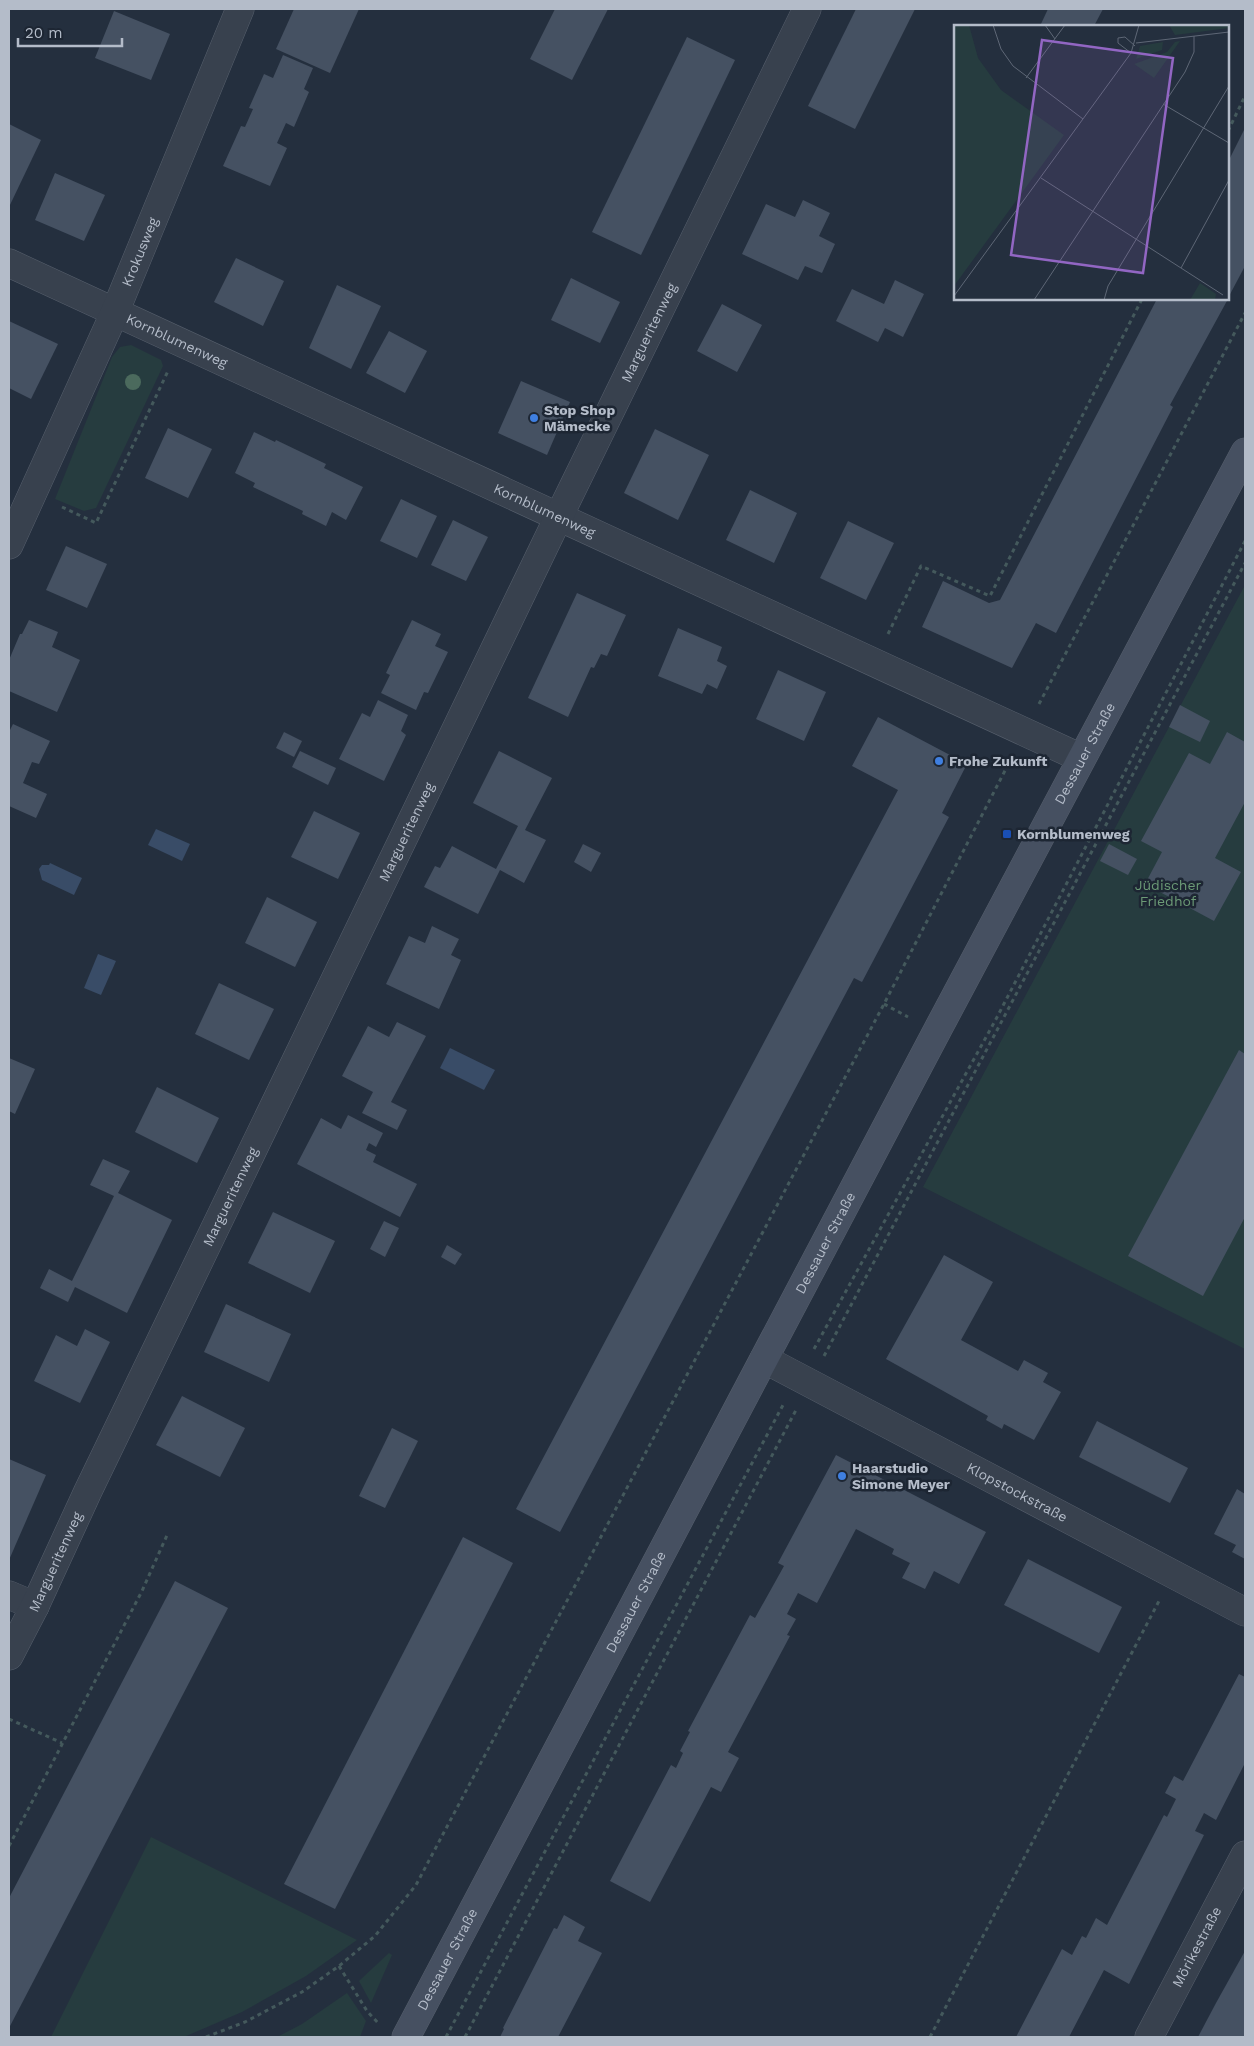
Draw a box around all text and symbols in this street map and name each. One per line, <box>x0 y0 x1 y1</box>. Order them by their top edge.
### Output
scale bar <box>18 15 121 47</box>
text: 20 m <box>25 24 63 42</box>
inset map <box>954 25 1229 300</box>
street label: Krokusweg <box>118 214 161 289</box>
street label: Margueritenweg <box>618 280 680 385</box>
street label: Kornblumenweg <box>124 310 231 371</box>
place label: Stop Shop Mämecke <box>544 402 615 434</box>
marker: Stop Shop Mämecke <box>528 412 540 424</box>
street label: Kornblumenweg <box>491 480 598 541</box>
street label: Dessauer Straße <box>1051 700 1118 807</box>
place label: Frohe Zukunft <box>949 753 1047 769</box>
marker: Frohe Zukunft <box>933 755 945 767</box>
street label: Margueritenweg <box>376 779 437 884</box>
place label: Kornblumenweg <box>1017 826 1130 842</box>
marker: Kornblumenweg <box>1001 828 1013 840</box>
park label: Jüdischer Friedhof <box>1135 877 1202 909</box>
street label: Margueritenweg <box>199 1144 261 1249</box>
street label: Dessauer Straße <box>792 1189 859 1296</box>
street label: Klopstockstraße <box>964 1459 1070 1525</box>
place label: Haarstudio Simone Meyer <box>852 1460 950 1492</box>
marker: Haarstudio Simone Meyer <box>836 1470 848 1482</box>
street label: Margueritenweg <box>25 1509 86 1614</box>
street label: Dessauer Straße <box>602 1548 669 1656</box>
street label: Mörikestraße <box>1169 1904 1224 1990</box>
street label: Dessauer Straße <box>414 1906 480 2013</box>

